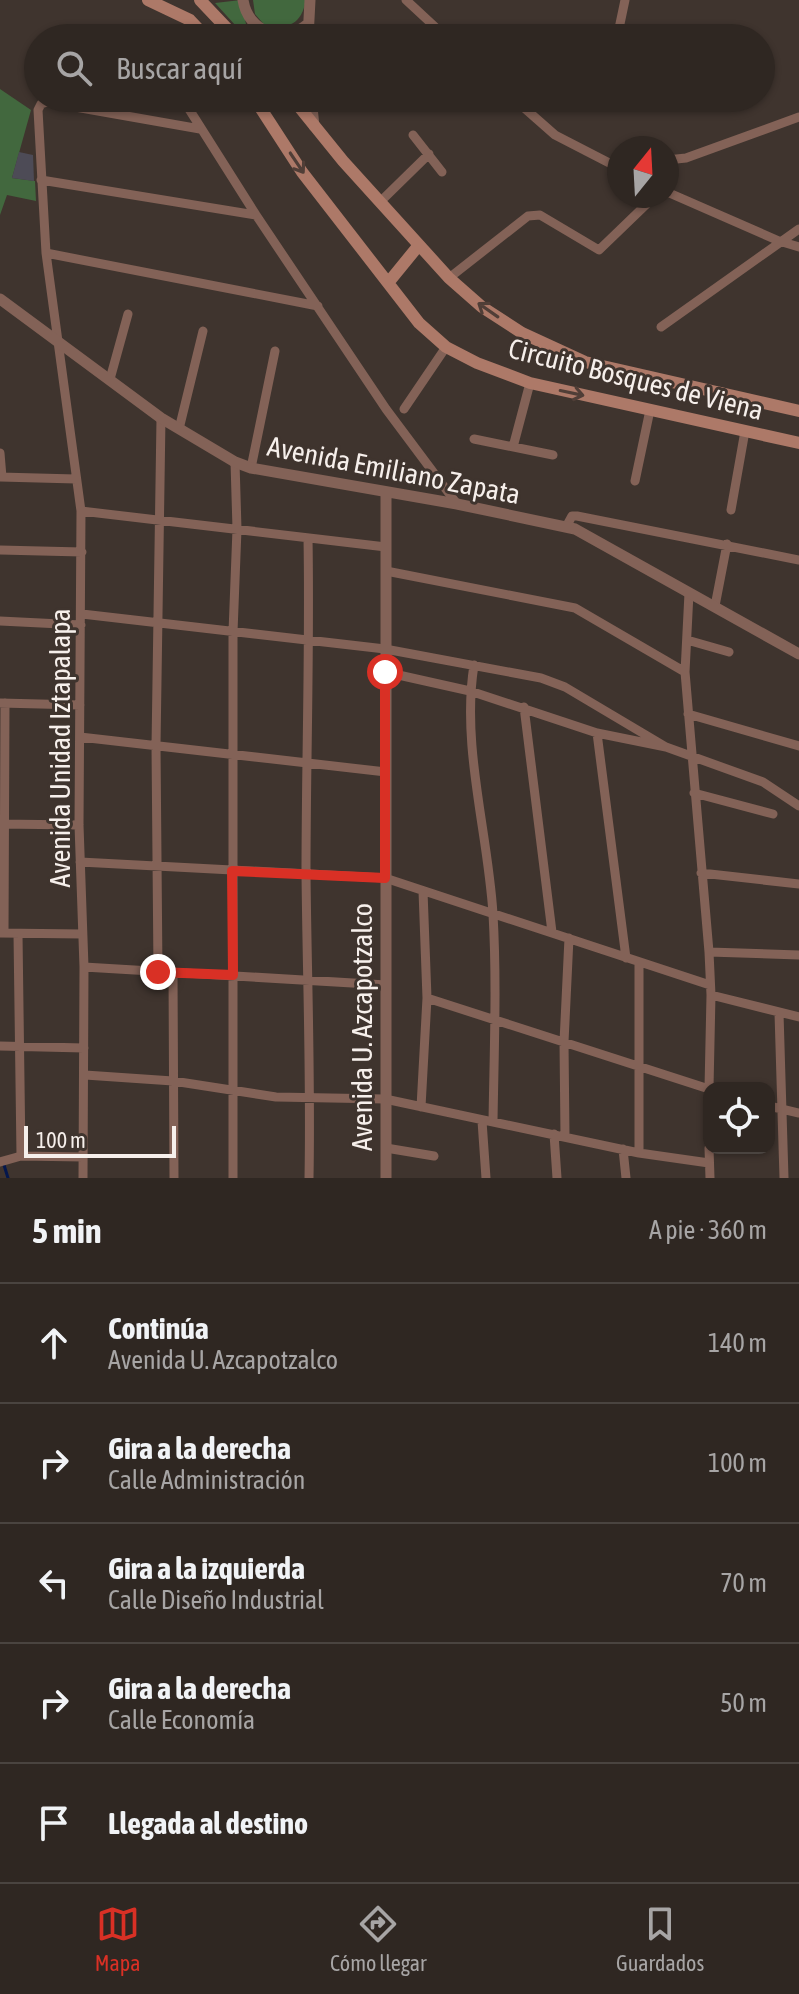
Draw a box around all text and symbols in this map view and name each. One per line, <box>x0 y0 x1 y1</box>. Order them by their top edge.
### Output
search box <box>24 24 775 112</box>
icon: search <box>52 46 96 90</box>
text: Buscar aquí <box>116 51 243 85</box>
north arrow <box>607 136 679 208</box>
one-way arrow <box>289 152 305 174</box>
one-way arrow <box>478 302 499 319</box>
street label: Circuito Bosques de Viena <box>505 332 767 426</box>
one-way arrow <box>558 386 584 401</box>
street label: Avenida Emiliano Zapata <box>265 430 523 510</box>
street label: Avenida Unidad Iztapalapa <box>44 608 76 888</box>
route start <box>367 654 403 690</box>
street label: Avenida U. Azcapotzalco <box>346 903 378 1151</box>
route end <box>140 954 176 990</box>
map controls <box>703 1082 775 1154</box>
button: locate <box>703 1082 775 1154</box>
scale bar <box>24 1122 176 1158</box>
text: 100 m <box>36 1127 86 1153</box>
text: 5 min <box>32 1211 101 1250</box>
text: A pie · 360 m <box>649 1215 767 1245</box>
text: Continúa <box>108 1311 209 1345</box>
icon: ahead <box>32 1321 76 1365</box>
text: 140 m <box>708 1328 767 1358</box>
text: Avenida U. Azcapotzalco <box>108 1345 338 1375</box>
text: Gira a la derecha <box>108 1431 291 1465</box>
icon: right <box>32 1441 76 1485</box>
text: 100 m <box>708 1448 767 1478</box>
text: Calle Administración <box>108 1465 305 1495</box>
text: Gira a la izquierda <box>108 1551 305 1585</box>
icon: left <box>32 1561 76 1605</box>
text: 70 m <box>720 1568 767 1598</box>
text: Calle Diseño Industrial <box>108 1585 324 1615</box>
text: Gira a la derecha <box>108 1671 291 1705</box>
icon: right <box>32 1681 76 1725</box>
text: 50 m <box>720 1688 767 1718</box>
text: Calle Economía <box>108 1705 255 1735</box>
icon: arrive <box>32 1801 76 1845</box>
text: Llegada al destino <box>108 1806 308 1840</box>
tab: Mapa <box>95 1902 140 1976</box>
tab: Cómo llegar <box>330 1902 427 1976</box>
tab: Guardados <box>616 1902 704 1976</box>

